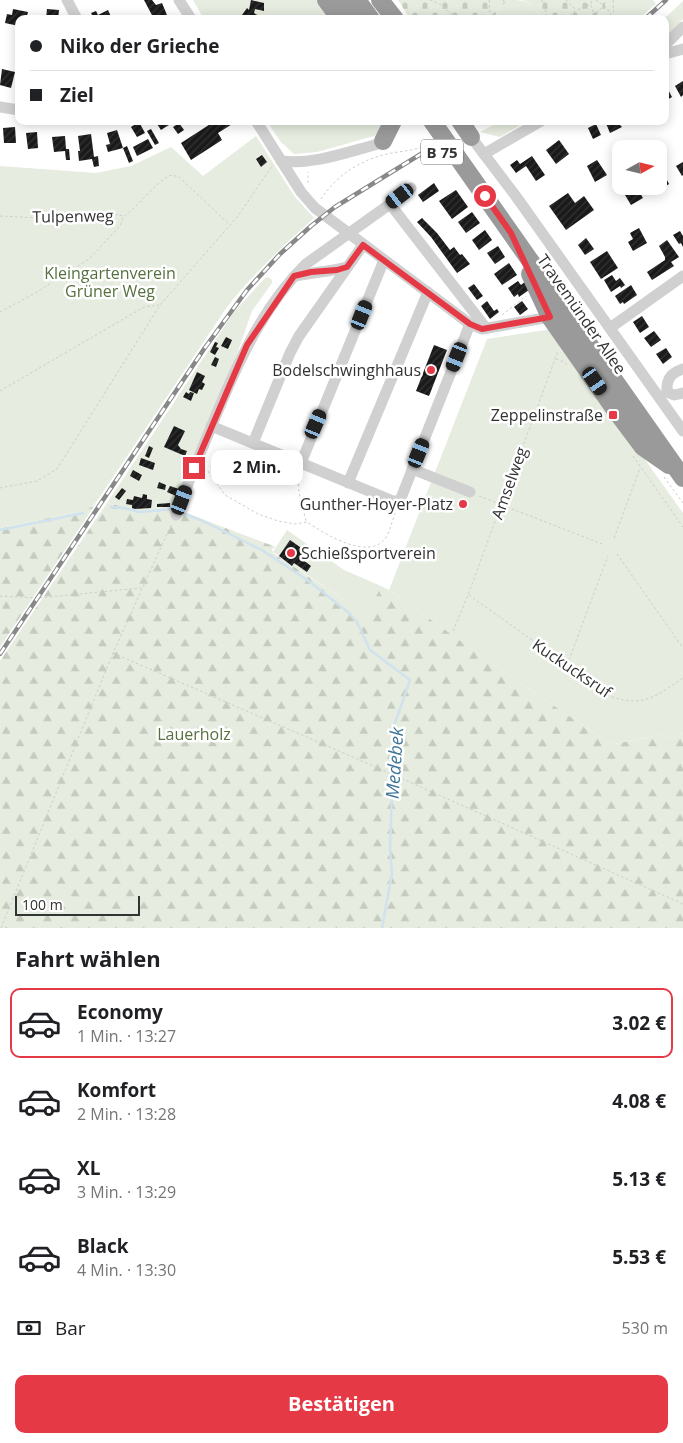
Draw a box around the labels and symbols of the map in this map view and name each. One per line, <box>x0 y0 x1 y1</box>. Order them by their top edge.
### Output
road number: B 75 <box>421 140 463 164</box>
north arrow <box>612 140 668 195</box>
car <box>383 181 416 211</box>
route start <box>474 185 496 207</box>
street label: Tulpenweg <box>32 204 114 228</box>
street label: Travemünder Allee <box>532 250 632 378</box>
park label: Kleingartenverein Grüner Weg <box>44 262 176 302</box>
car <box>349 298 374 332</box>
car <box>444 340 469 374</box>
place label: Bodelschwinghhaus <box>272 359 421 381</box>
marker: Bodelschwinghhaus <box>425 364 437 376</box>
car <box>580 364 609 398</box>
place label: Zeppelinstraße <box>491 404 603 426</box>
car <box>303 407 328 441</box>
marker: Zeppelinstraße <box>607 409 619 421</box>
car <box>406 436 431 470</box>
street label: Amselweg <box>486 443 532 522</box>
callout: 2 Min. <box>212 450 304 486</box>
route end <box>183 457 205 479</box>
car <box>169 483 194 517</box>
place label: Gunther-Hoyer-Platz <box>300 493 453 515</box>
marker: Gunther-Hoyer-Platz <box>457 498 469 510</box>
place label: Schießsportverein <box>301 542 436 564</box>
marker: Schießsportverein <box>285 547 297 559</box>
street label: Kuckucksruf <box>528 633 617 703</box>
park label: Lauerholz <box>157 723 231 745</box>
water label: Medebek <box>380 725 409 800</box>
scale bar <box>15 893 140 916</box>

